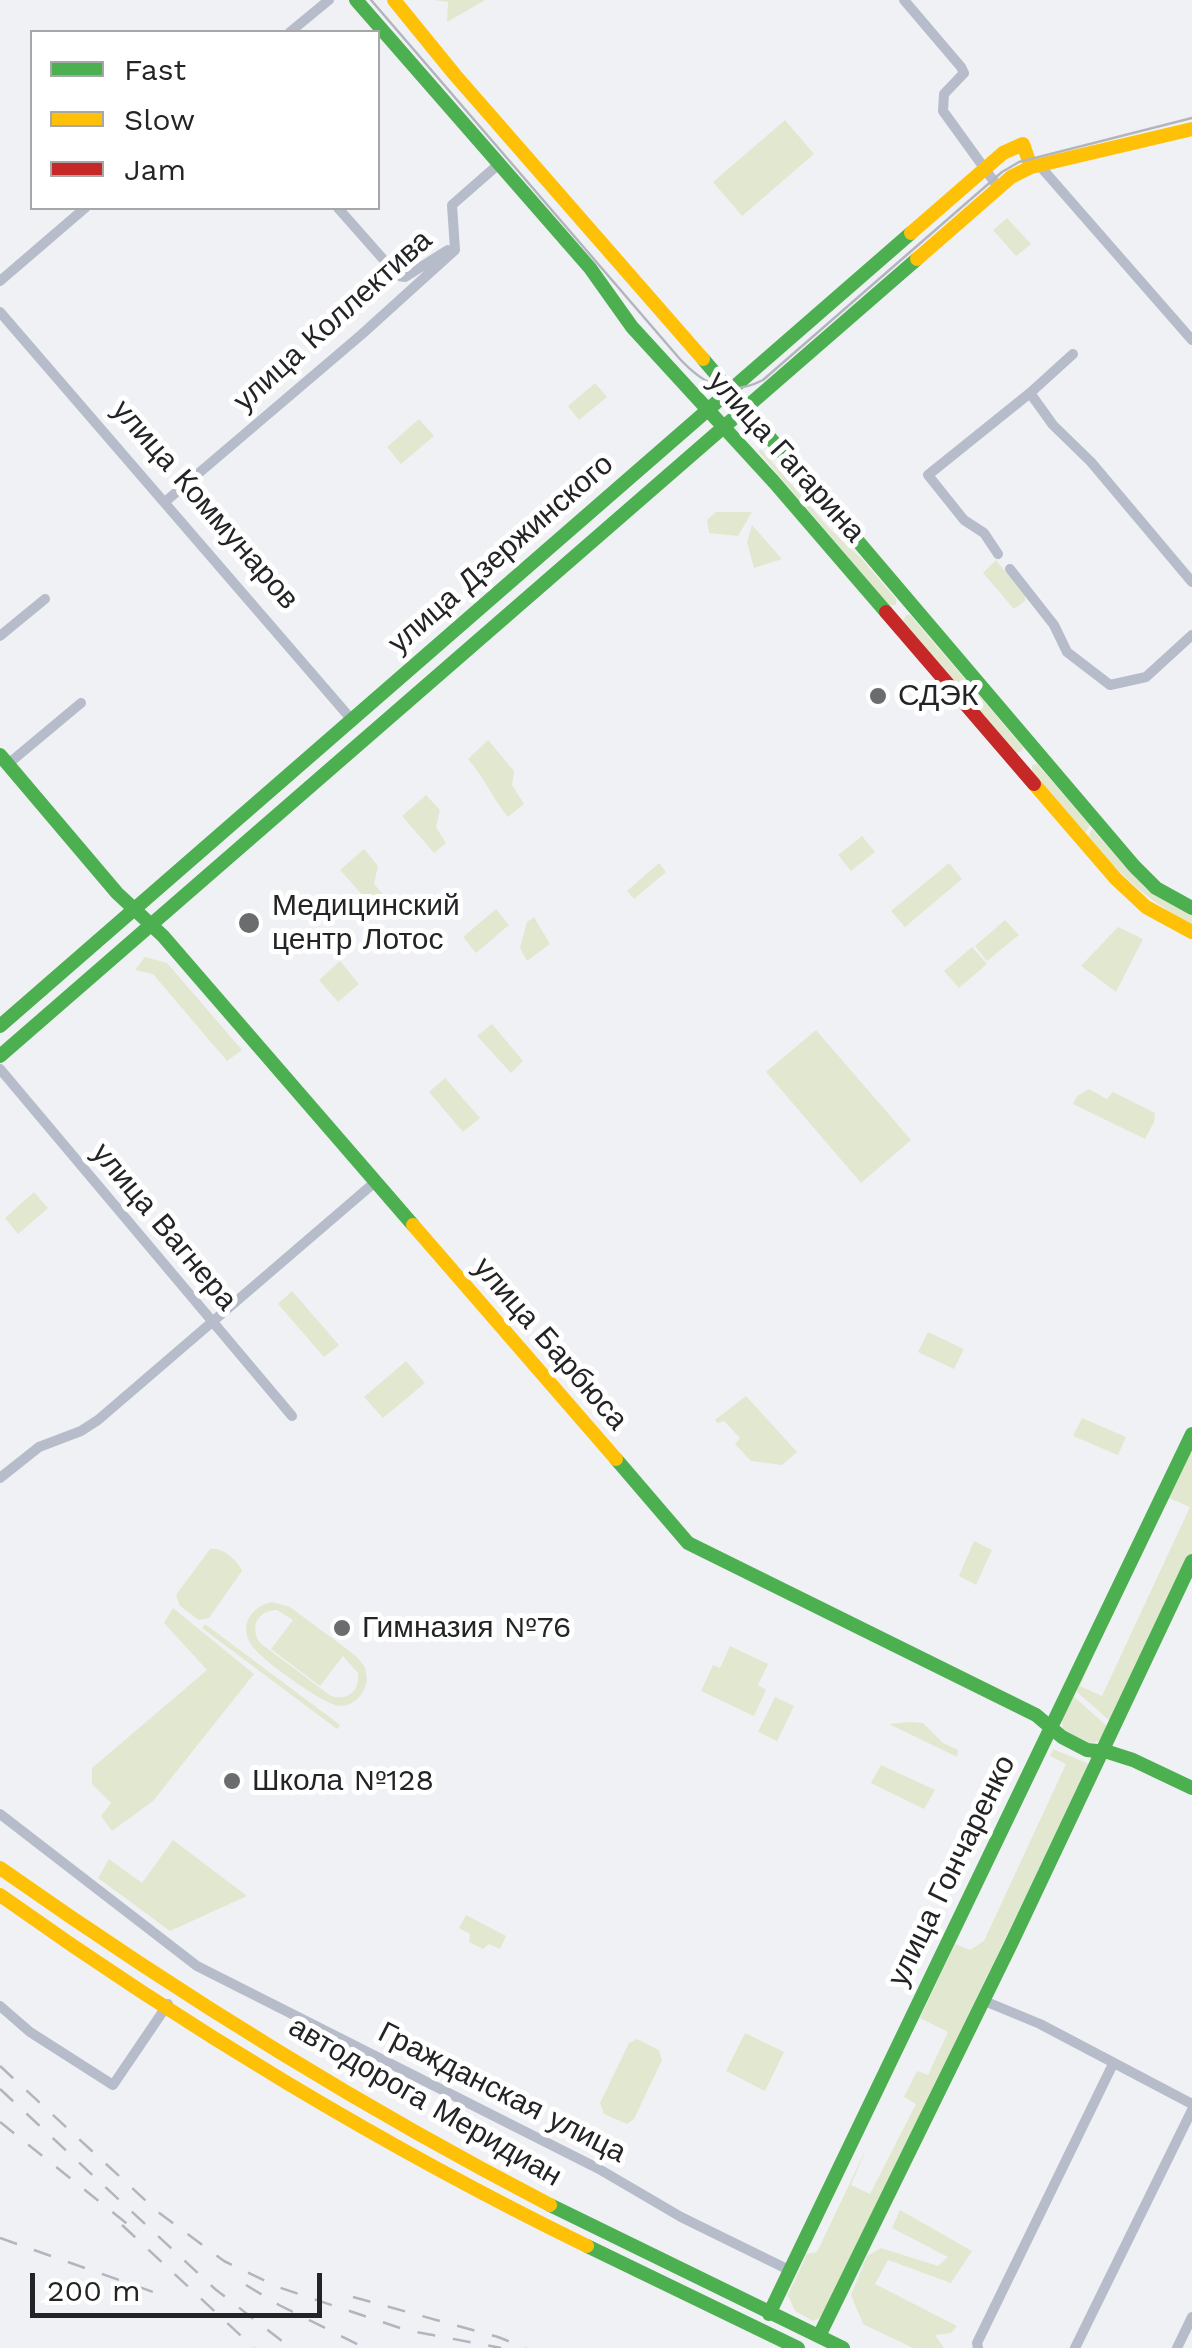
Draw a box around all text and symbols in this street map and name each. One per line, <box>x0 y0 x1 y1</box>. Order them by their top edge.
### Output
legend <box>30 30 380 210</box>
text: Fast <box>124 52 186 87</box>
text: Slow <box>124 102 195 137</box>
text: Jam <box>124 152 186 187</box>
street label: улица Коллектива <box>227 223 439 419</box>
street label: улица Гагарина <box>700 364 872 550</box>
street label: улица Коммунаров <box>104 393 306 617</box>
street label: улица Дзержинского <box>381 446 621 662</box>
place label: СДЭК <box>898 678 978 714</box>
marker: СДЭК <box>867 685 889 707</box>
place label: Медицинский центр Лотос <box>272 888 460 958</box>
marker: Медицинский центр Лотос <box>236 910 262 936</box>
street label: улица Вагнера <box>84 1136 244 1318</box>
street label: улица Барбюса <box>465 1250 635 1438</box>
place label: Гимназия №76 <box>362 1610 571 1646</box>
marker: Гимназия №76 <box>331 1617 353 1639</box>
street label: улица Гончаренко <box>880 1750 1024 1992</box>
place label: Школа №128 <box>252 1763 434 1799</box>
marker: Школа №128 <box>221 1770 243 1792</box>
street label: автодорога Меридиан <box>282 2009 568 2195</box>
street label: Гражданская улица <box>372 2015 632 2171</box>
scale bar <box>35 2253 328 2315</box>
text: 200 m <box>47 2273 141 2308</box>

